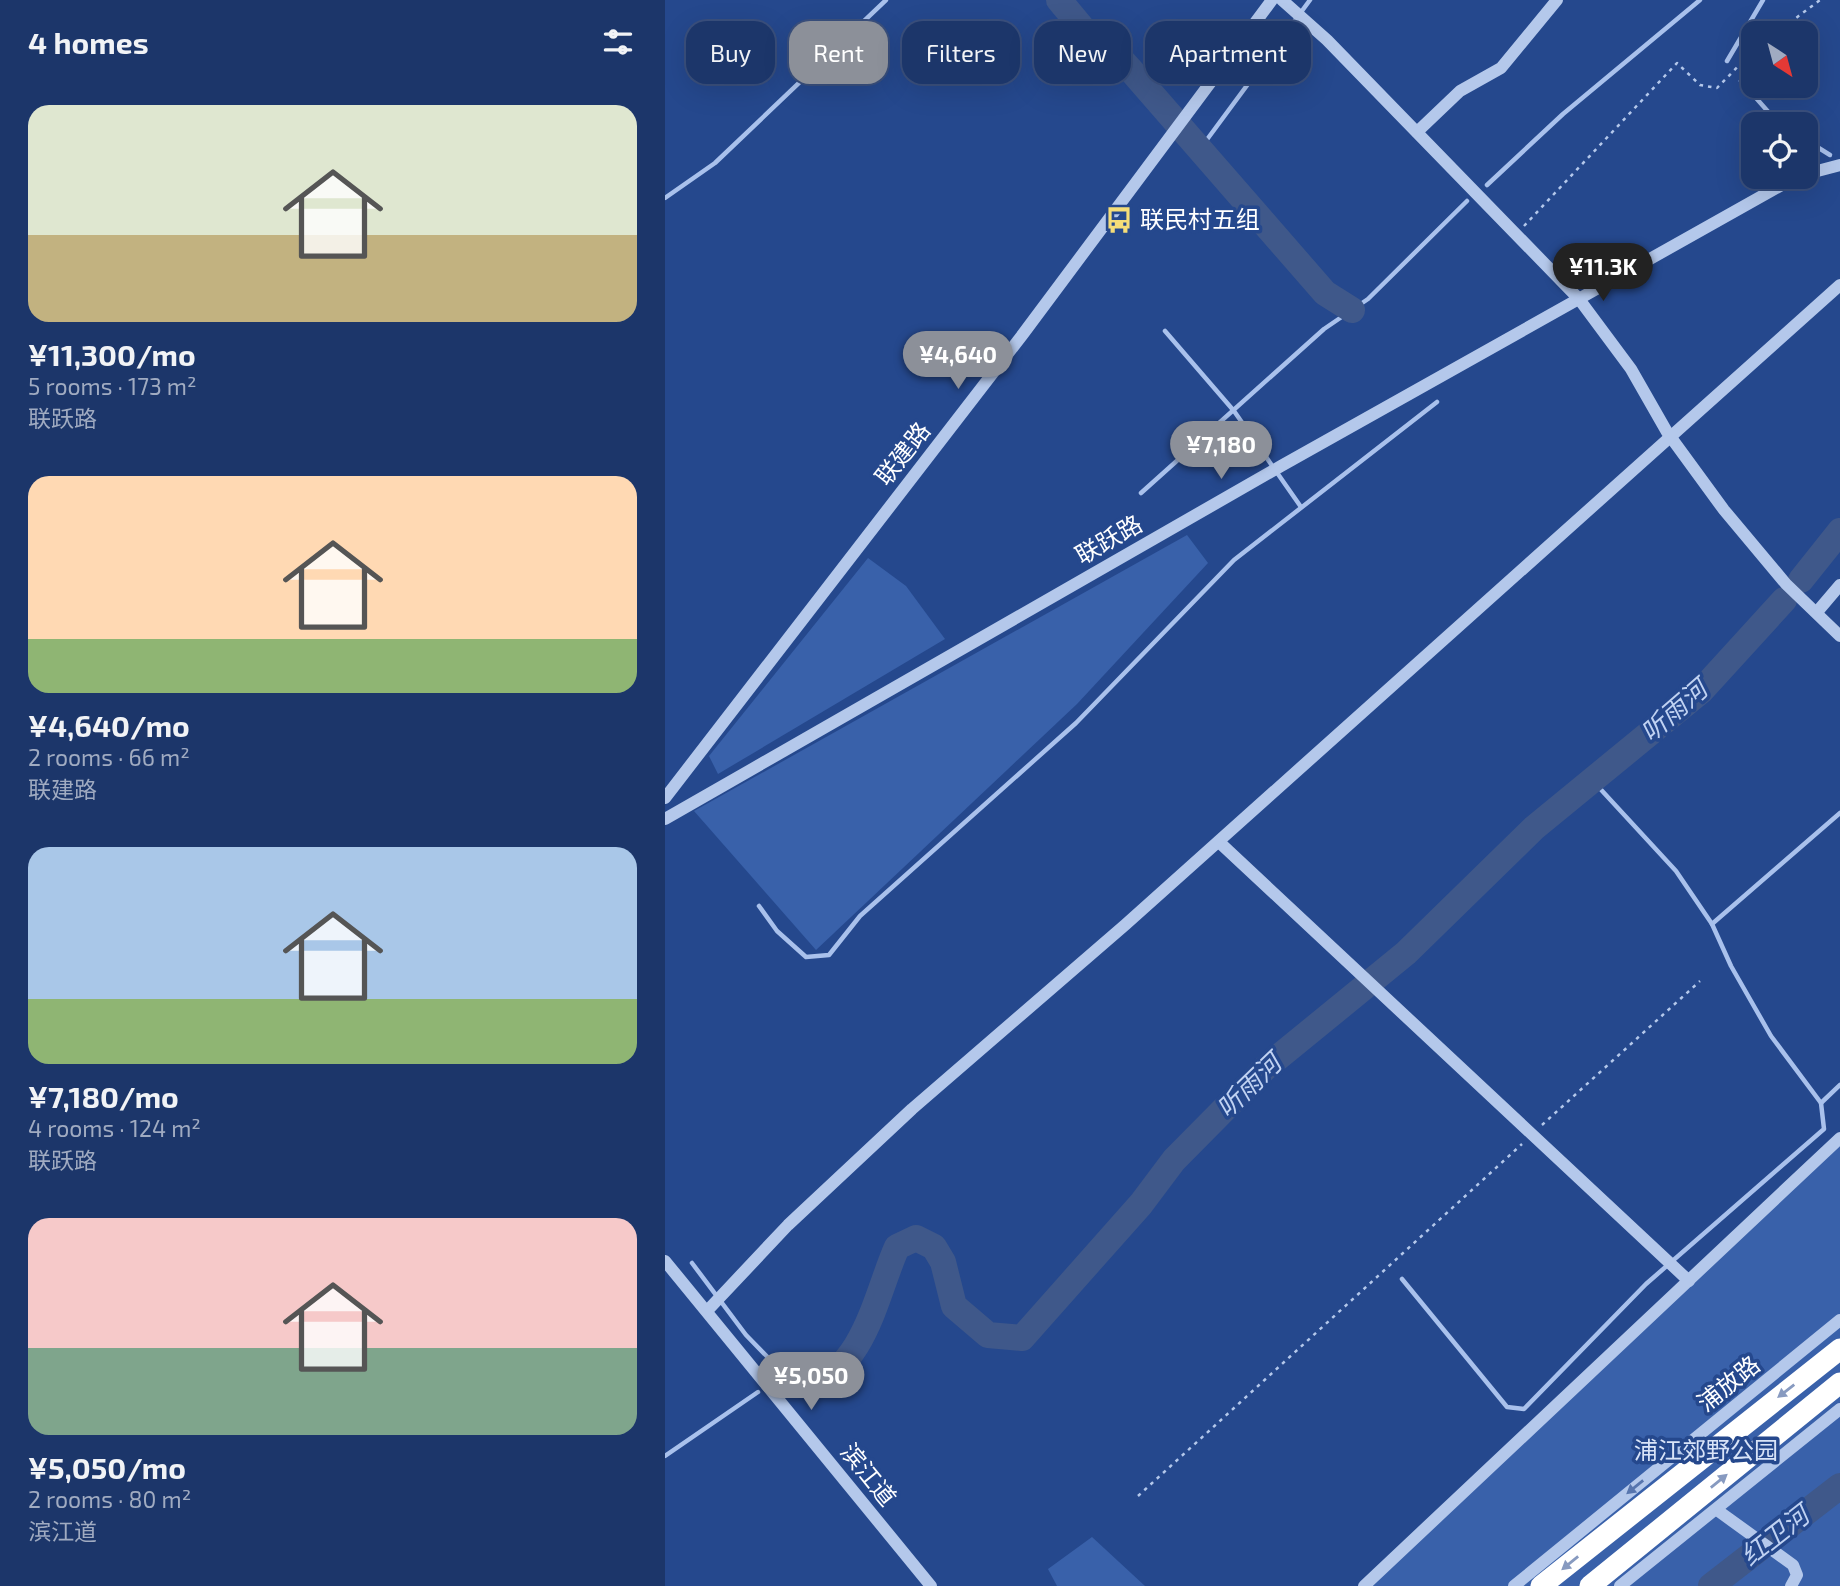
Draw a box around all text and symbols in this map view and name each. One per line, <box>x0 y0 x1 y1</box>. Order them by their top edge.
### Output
chip: Buy <box>686 21 775 84</box>
chip: Rent <box>789 21 888 84</box>
chip: Filters <box>902 21 1020 84</box>
chip: New <box>1034 21 1131 84</box>
chip: Apartment <box>1145 21 1311 84</box>
north arrow <box>1741 21 1818 98</box>
map controls <box>1741 21 1818 189</box>
icon: filters <box>599 23 637 61</box>
text: 4 homes <box>28 24 149 60</box>
button: locate <box>1741 112 1818 189</box>
icon: home <box>270 151 396 277</box>
place label: 联民村五组 <box>1140 204 1260 233</box>
bus stop icon: 联民村五组 <box>1104 205 1134 235</box>
pin: ¥11.3K <box>1546 244 1660 303</box>
text: ¥11.3K <box>1569 252 1637 280</box>
pin: ¥4,640 <box>901 332 1015 391</box>
text: ¥11,300/mo <box>28 336 196 372</box>
text: ¥4,640 <box>919 340 997 368</box>
text: 5 rooms · 173 m² <box>28 372 197 400</box>
text: 联跃路 <box>28 404 97 432</box>
street label: 联建路 <box>868 416 935 490</box>
pin: ¥7,180 <box>1164 421 1278 481</box>
text: ¥7,180 <box>1186 430 1256 458</box>
street label: 联跃路 <box>1070 508 1147 569</box>
icon: home <box>270 522 396 648</box>
water label: 听雨河 <box>1633 669 1716 747</box>
text: ¥4,640/mo <box>28 707 190 743</box>
text: 2 rooms · 66 m² <box>28 743 190 771</box>
text: 联建路 <box>28 775 97 803</box>
icon: home <box>270 893 396 1019</box>
water label: 听雨河 <box>1209 1043 1290 1123</box>
text: ¥7,180/mo <box>28 1078 179 1114</box>
text: 4 rooms · 124 m² <box>28 1114 201 1142</box>
text: 联跃路 <box>28 1146 97 1174</box>
icon: home <box>270 1264 396 1390</box>
street label: 浦放路 <box>1691 1349 1765 1417</box>
pin: ¥5,050 <box>754 1352 868 1412</box>
text: ¥5,050 <box>773 1361 849 1389</box>
one-way arrow <box>1778 1383 1795 1398</box>
park label: 浦江郊野公园 <box>1634 1435 1778 1464</box>
street label: 滨江道 <box>835 1437 903 1511</box>
text: ¥5,050/mo <box>28 1449 186 1485</box>
one-way arrow <box>1710 1475 1728 1489</box>
one-way arrow <box>1626 1479 1643 1494</box>
text: 2 rooms · 80 m² <box>28 1485 191 1513</box>
water label: 红卫河 <box>1734 1496 1818 1571</box>
text: 滨江道 <box>28 1517 97 1545</box>
one-way arrow <box>1561 1555 1578 1570</box>

